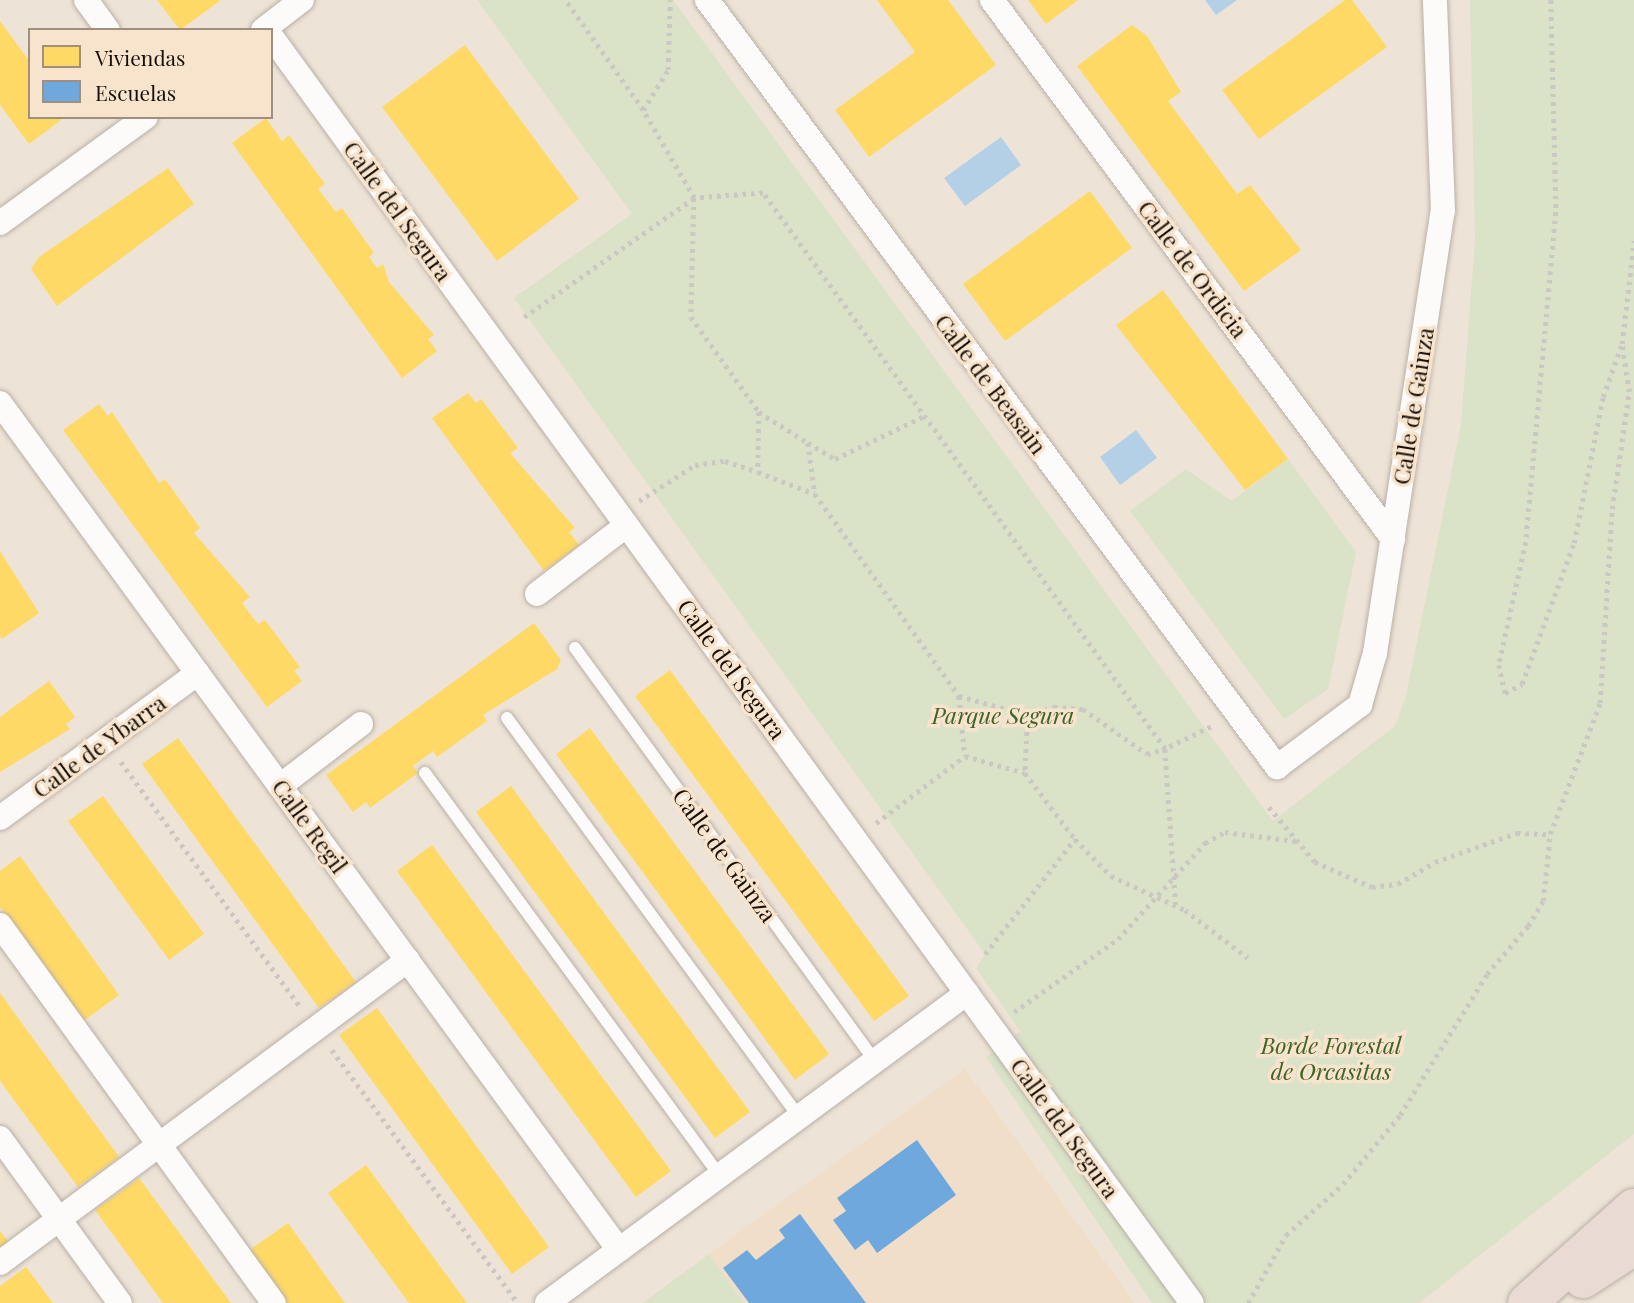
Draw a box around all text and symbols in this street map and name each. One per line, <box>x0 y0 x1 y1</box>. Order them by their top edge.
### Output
legend <box>28 28 273 119</box>
text: Viviendas <box>95 43 185 71</box>
text: Escuelas <box>95 78 176 106</box>
street label: Calle del Segura <box>338 136 458 286</box>
street label: Calle de Ordicia <box>1132 195 1254 343</box>
street label: Calle de Beasain <box>929 309 1053 459</box>
street label: Calle de Gainza <box>1387 325 1439 487</box>
street label: Calle del Segura <box>672 594 792 744</box>
street label: Calle de Ybarra <box>27 688 171 804</box>
park label: Parque Segura <box>932 701 1074 729</box>
street label: Calle Regil <box>267 774 353 878</box>
street label: Calle de Gainza <box>667 783 783 927</box>
park label: Borde Forestal de Orcasitas <box>1261 1031 1401 1085</box>
street label: Calle del Segura <box>1005 1053 1125 1203</box>

